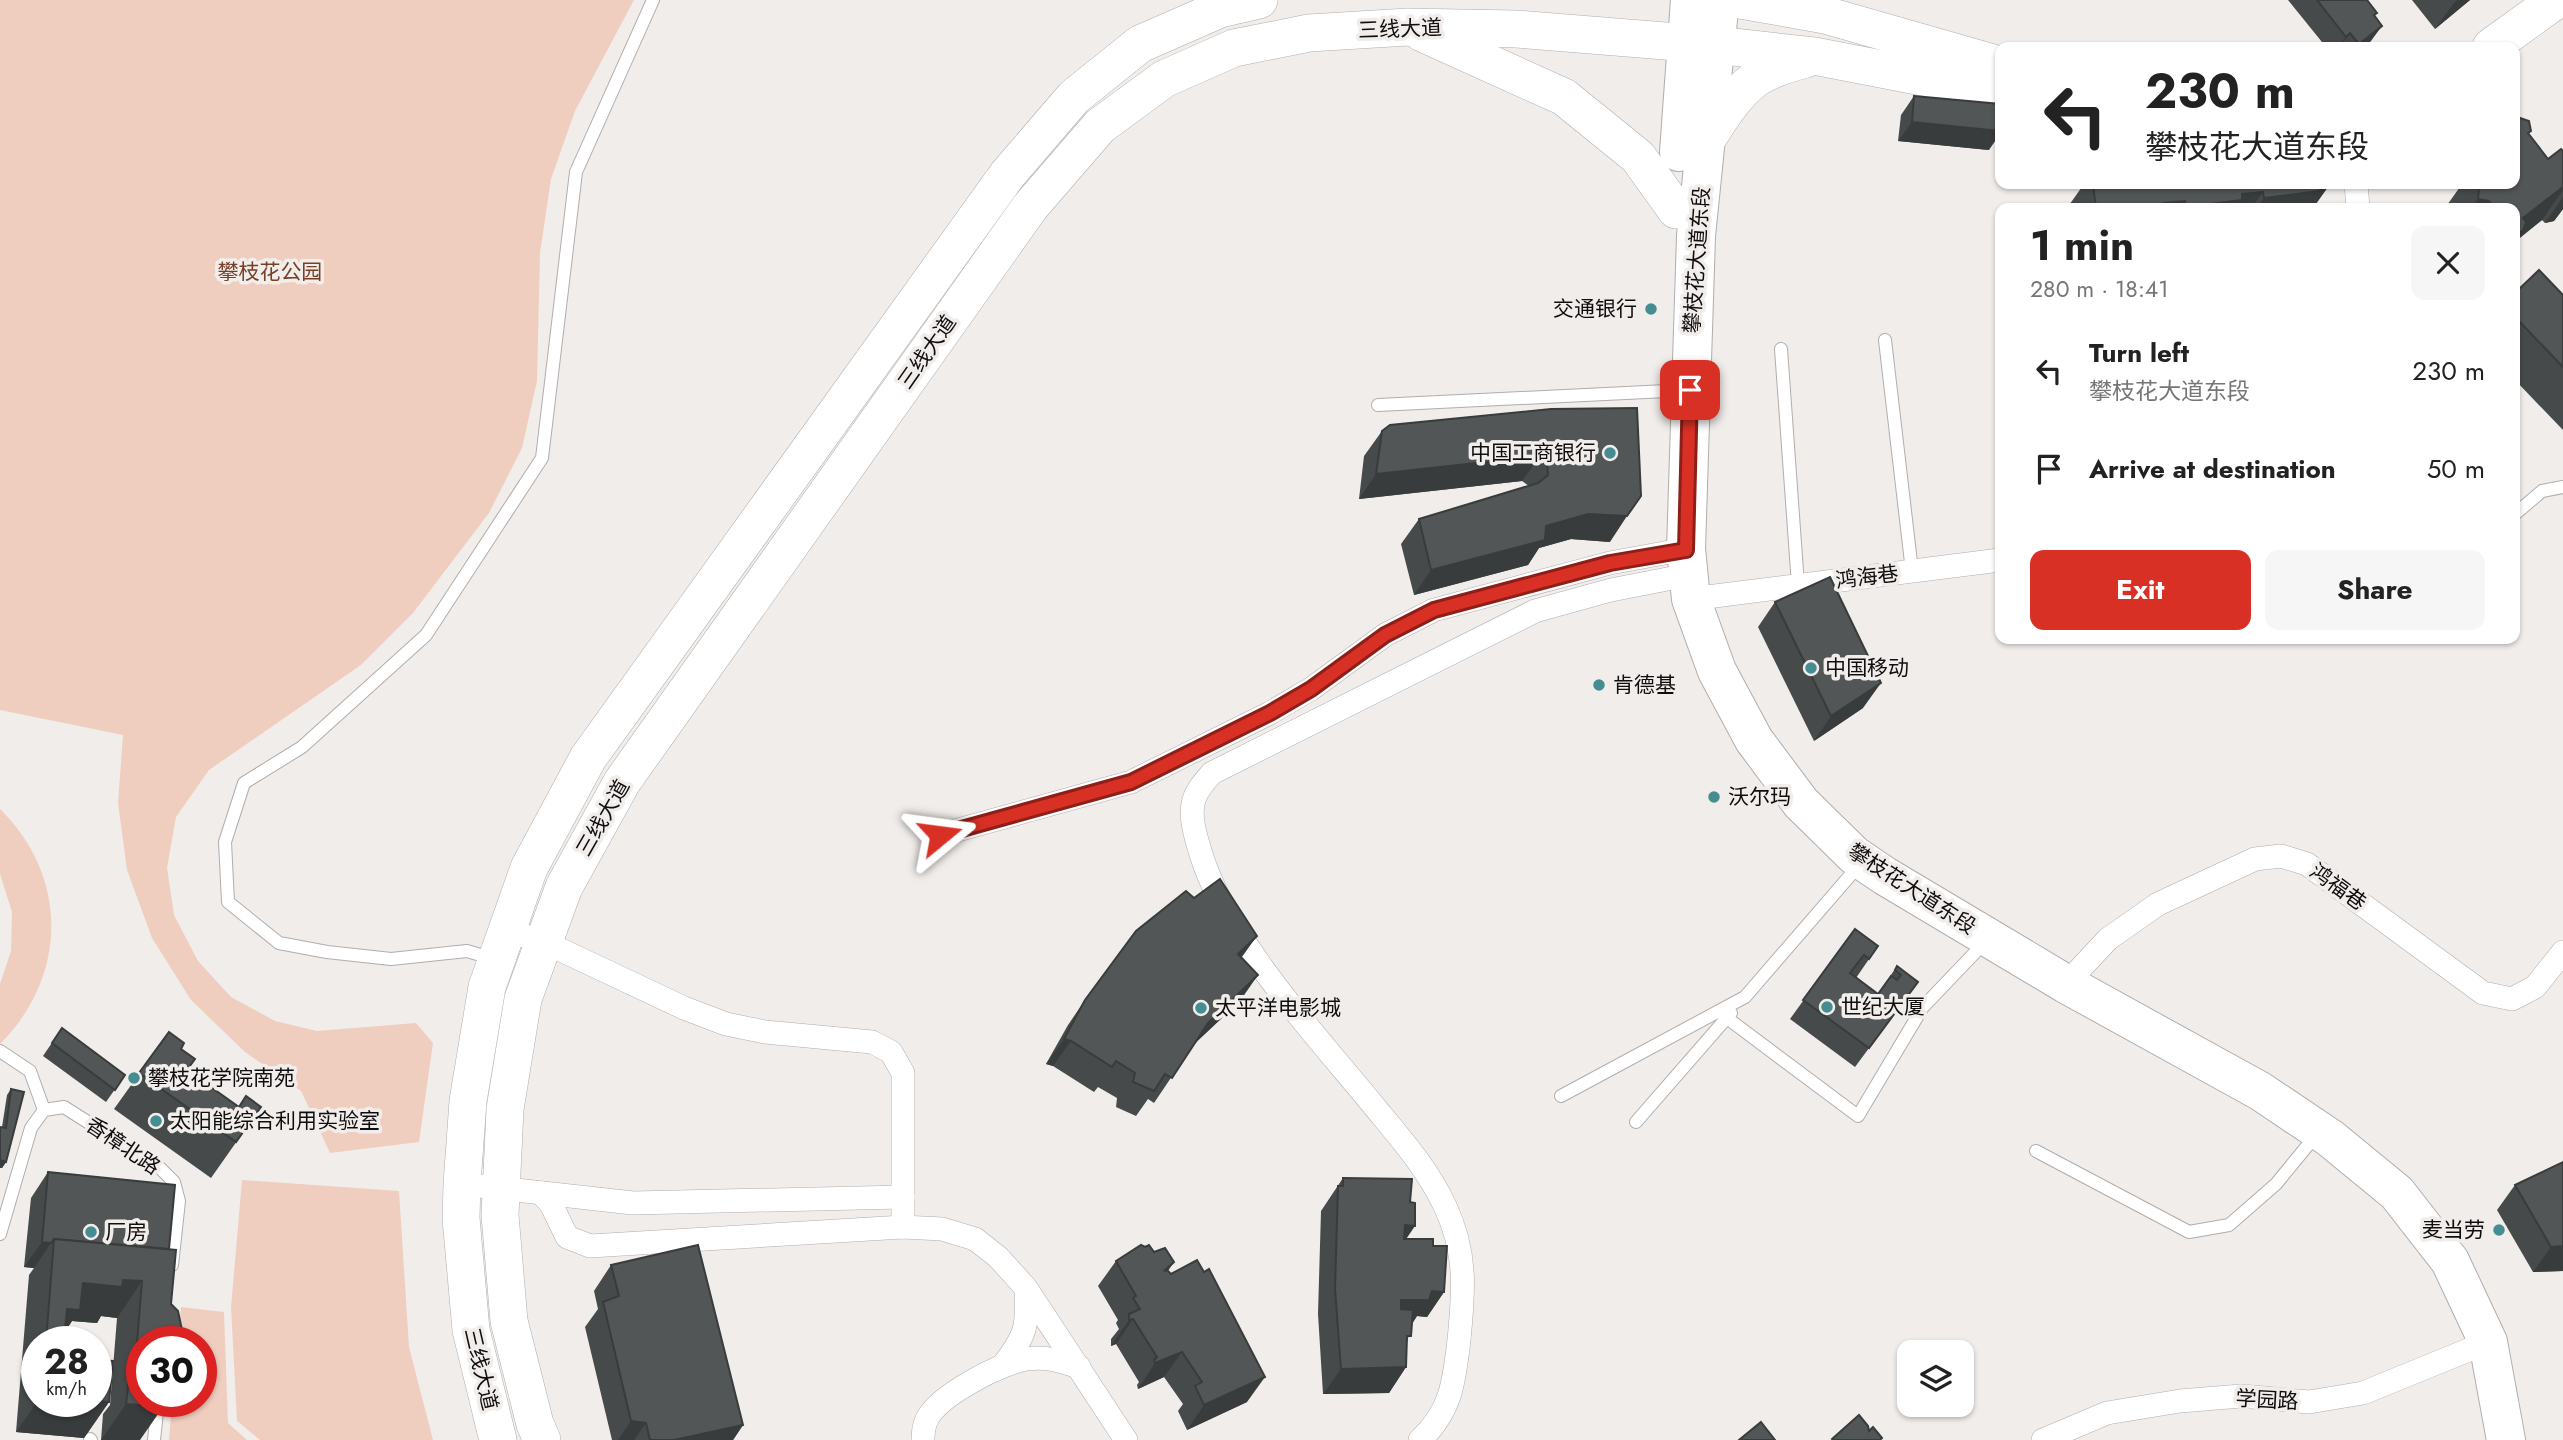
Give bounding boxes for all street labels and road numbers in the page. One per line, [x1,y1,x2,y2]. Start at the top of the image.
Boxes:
street label: 三线大道 [1358,13,1442,45]
street label: 攀枝花大道东段 [1677,186,1717,334]
street label: 三线大道 [891,309,963,395]
street label: 鸿海巷 [1834,558,1900,596]
street label: 三线大道 [569,774,637,862]
street label: 攀枝花大道东段 [1842,836,1982,942]
street label: 鸿福巷 [2304,856,2372,918]
street label: 香樟北路 [80,1110,166,1182]
street label: 三线大道 [457,1325,505,1413]
street label: 学园路 [2235,1383,2299,1417]

